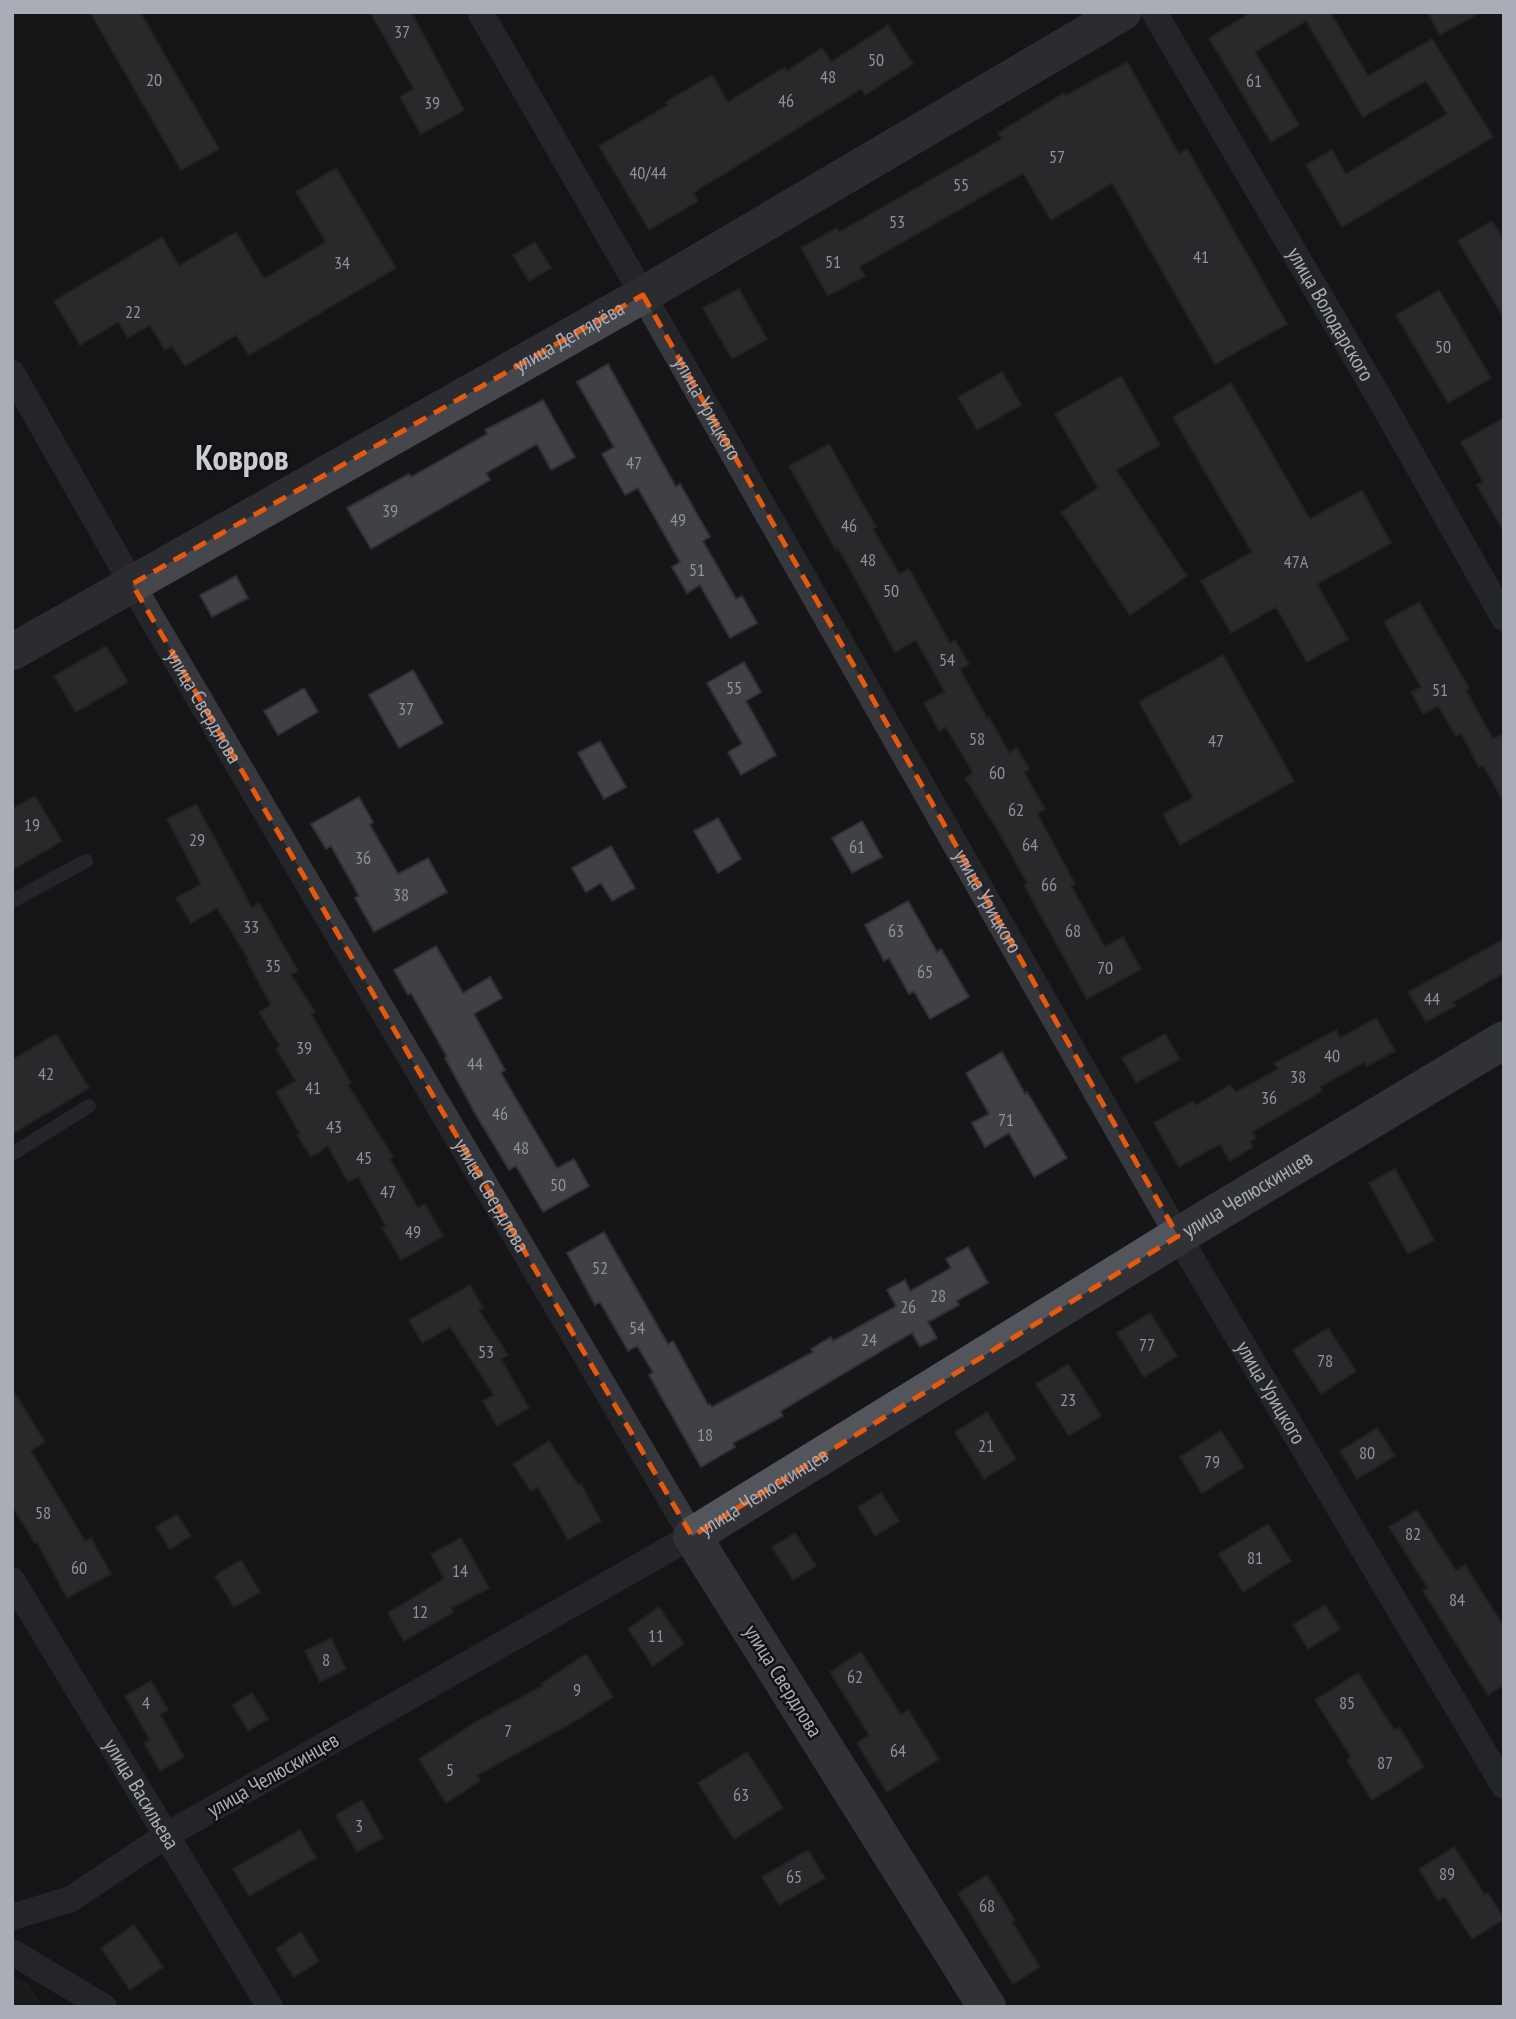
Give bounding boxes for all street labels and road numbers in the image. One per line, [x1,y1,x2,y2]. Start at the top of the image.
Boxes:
street label: улица Володарского [1281,242,1380,386]
street label: улица Дегтярёва [509,294,629,378]
street label: улица Урицкого [668,351,748,465]
street label: улица Свердлова [160,645,248,768]
street label: улица Урицкого [948,844,1028,958]
street label: улица Свердлова [448,1133,536,1257]
street label: улица Челюскинцев [1177,1144,1317,1243]
street label: улица Урицкого [1230,1336,1312,1449]
street label: улица Челюскинцев [694,1441,833,1542]
street label: улица Свердлова [738,1620,829,1742]
street label: улица Челюскинцев [202,1726,343,1823]
street label: улица Васильева [98,1733,185,1854]

